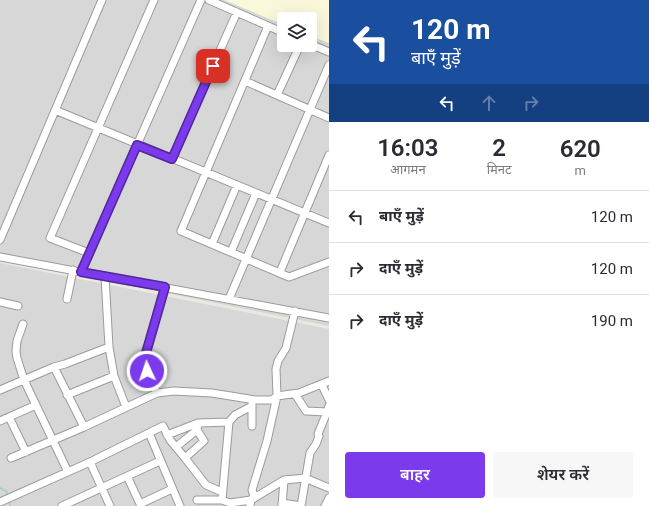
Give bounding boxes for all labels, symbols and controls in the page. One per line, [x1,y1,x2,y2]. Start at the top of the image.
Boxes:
map controls [277,12,317,52]
button: layers [277,12,317,52]
text: 120 m [411,13,490,46]
icon: left [345,16,397,68]
text: बाएँ मुड़ें [411,47,461,68]
pin [196,49,230,83]
icon: arrive [202,55,224,77]
icon: left [436,92,458,114]
icon: ahead [478,92,500,114]
icon: right [520,92,542,114]
text: 16:03 [377,134,439,162]
text: 2 [492,134,506,162]
text: 620 [560,135,601,163]
text: आगमन [390,162,426,177]
text: मिनट [487,162,512,177]
text: m [575,163,586,178]
icon: left [345,206,367,228]
text: बाएँ मुड़ें [379,207,424,225]
text: 120 m [591,208,633,226]
icon: right [345,258,367,280]
text: दाएँ मुड़ें [379,259,423,277]
text: 120 m [591,260,633,278]
icon: right [345,310,367,332]
text: दाएँ मुड़ें [379,311,423,329]
text: 190 m [591,312,633,330]
position arrow [126,350,168,392]
button: बाहर [345,452,485,498]
button: शेयर करें [493,452,633,498]

